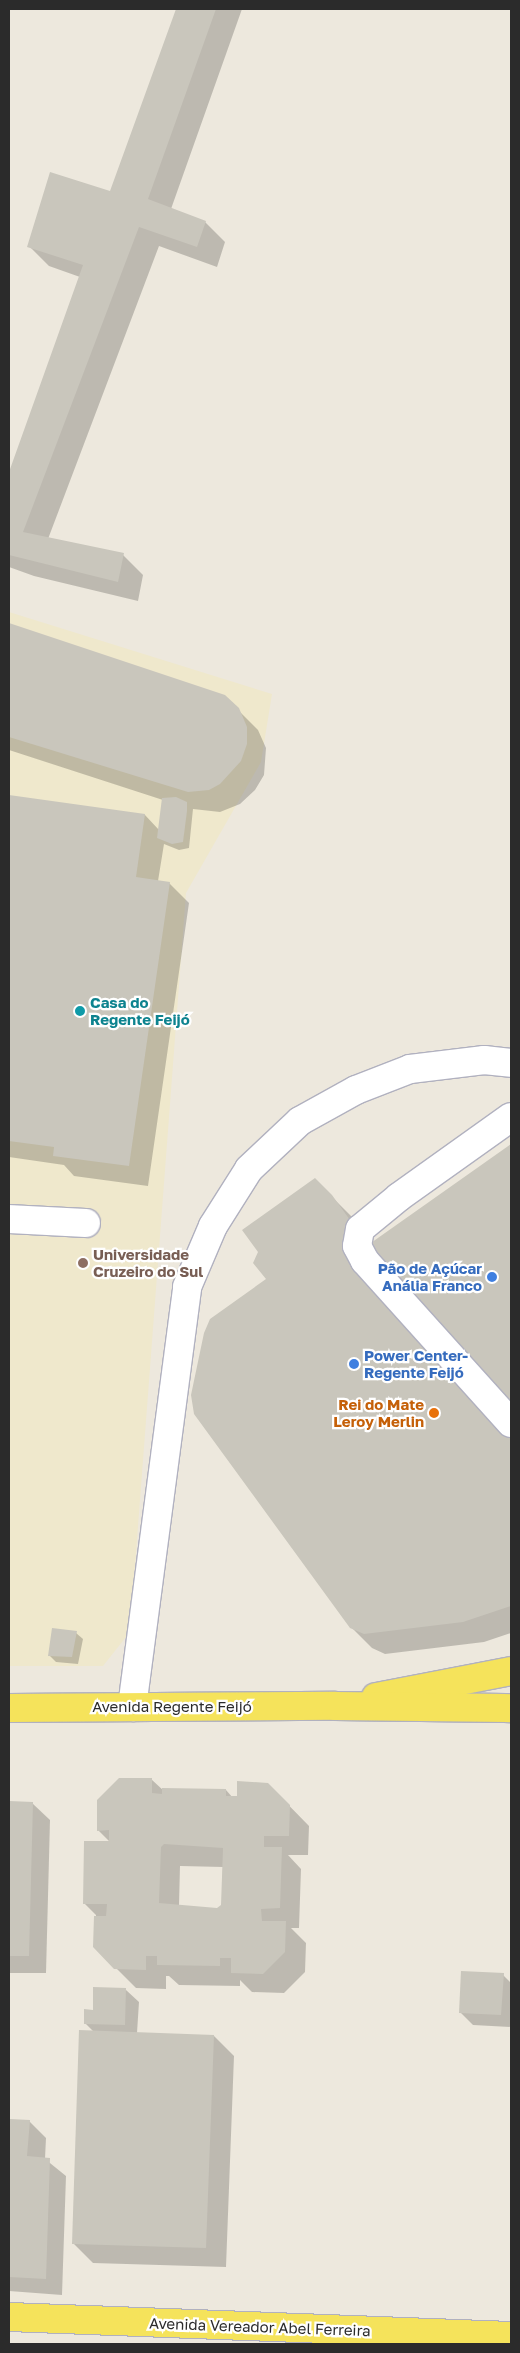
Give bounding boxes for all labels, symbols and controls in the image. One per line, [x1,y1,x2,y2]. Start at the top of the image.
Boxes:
place label: Casa do Regente Feijó [90,993,190,1028]
marker: Casa do Regente Feijó [74,1005,86,1017]
place label: Universidade Cruzeiro do Sul [93,1245,203,1280]
marker: Universidade Cruzeiro do Sul [77,1257,89,1269]
place label: Pão de Açúcar Anália Franco [378,1259,482,1294]
marker: Pão de Açúcar Anália Franco [486,1271,498,1283]
place label: Power Center- Regente Feijó [364,1346,468,1381]
marker: Power Center- Regente Feijó [348,1358,360,1370]
place label: Rei do Mate Leroy Merlin [333,1395,424,1430]
marker: Rei do Mate Leroy Merlin [428,1407,440,1419]
street label: Avenida Regente Feijó [92,1698,252,1716]
street label: Avenida Vereador Abel Ferreira [149,2314,371,2340]

